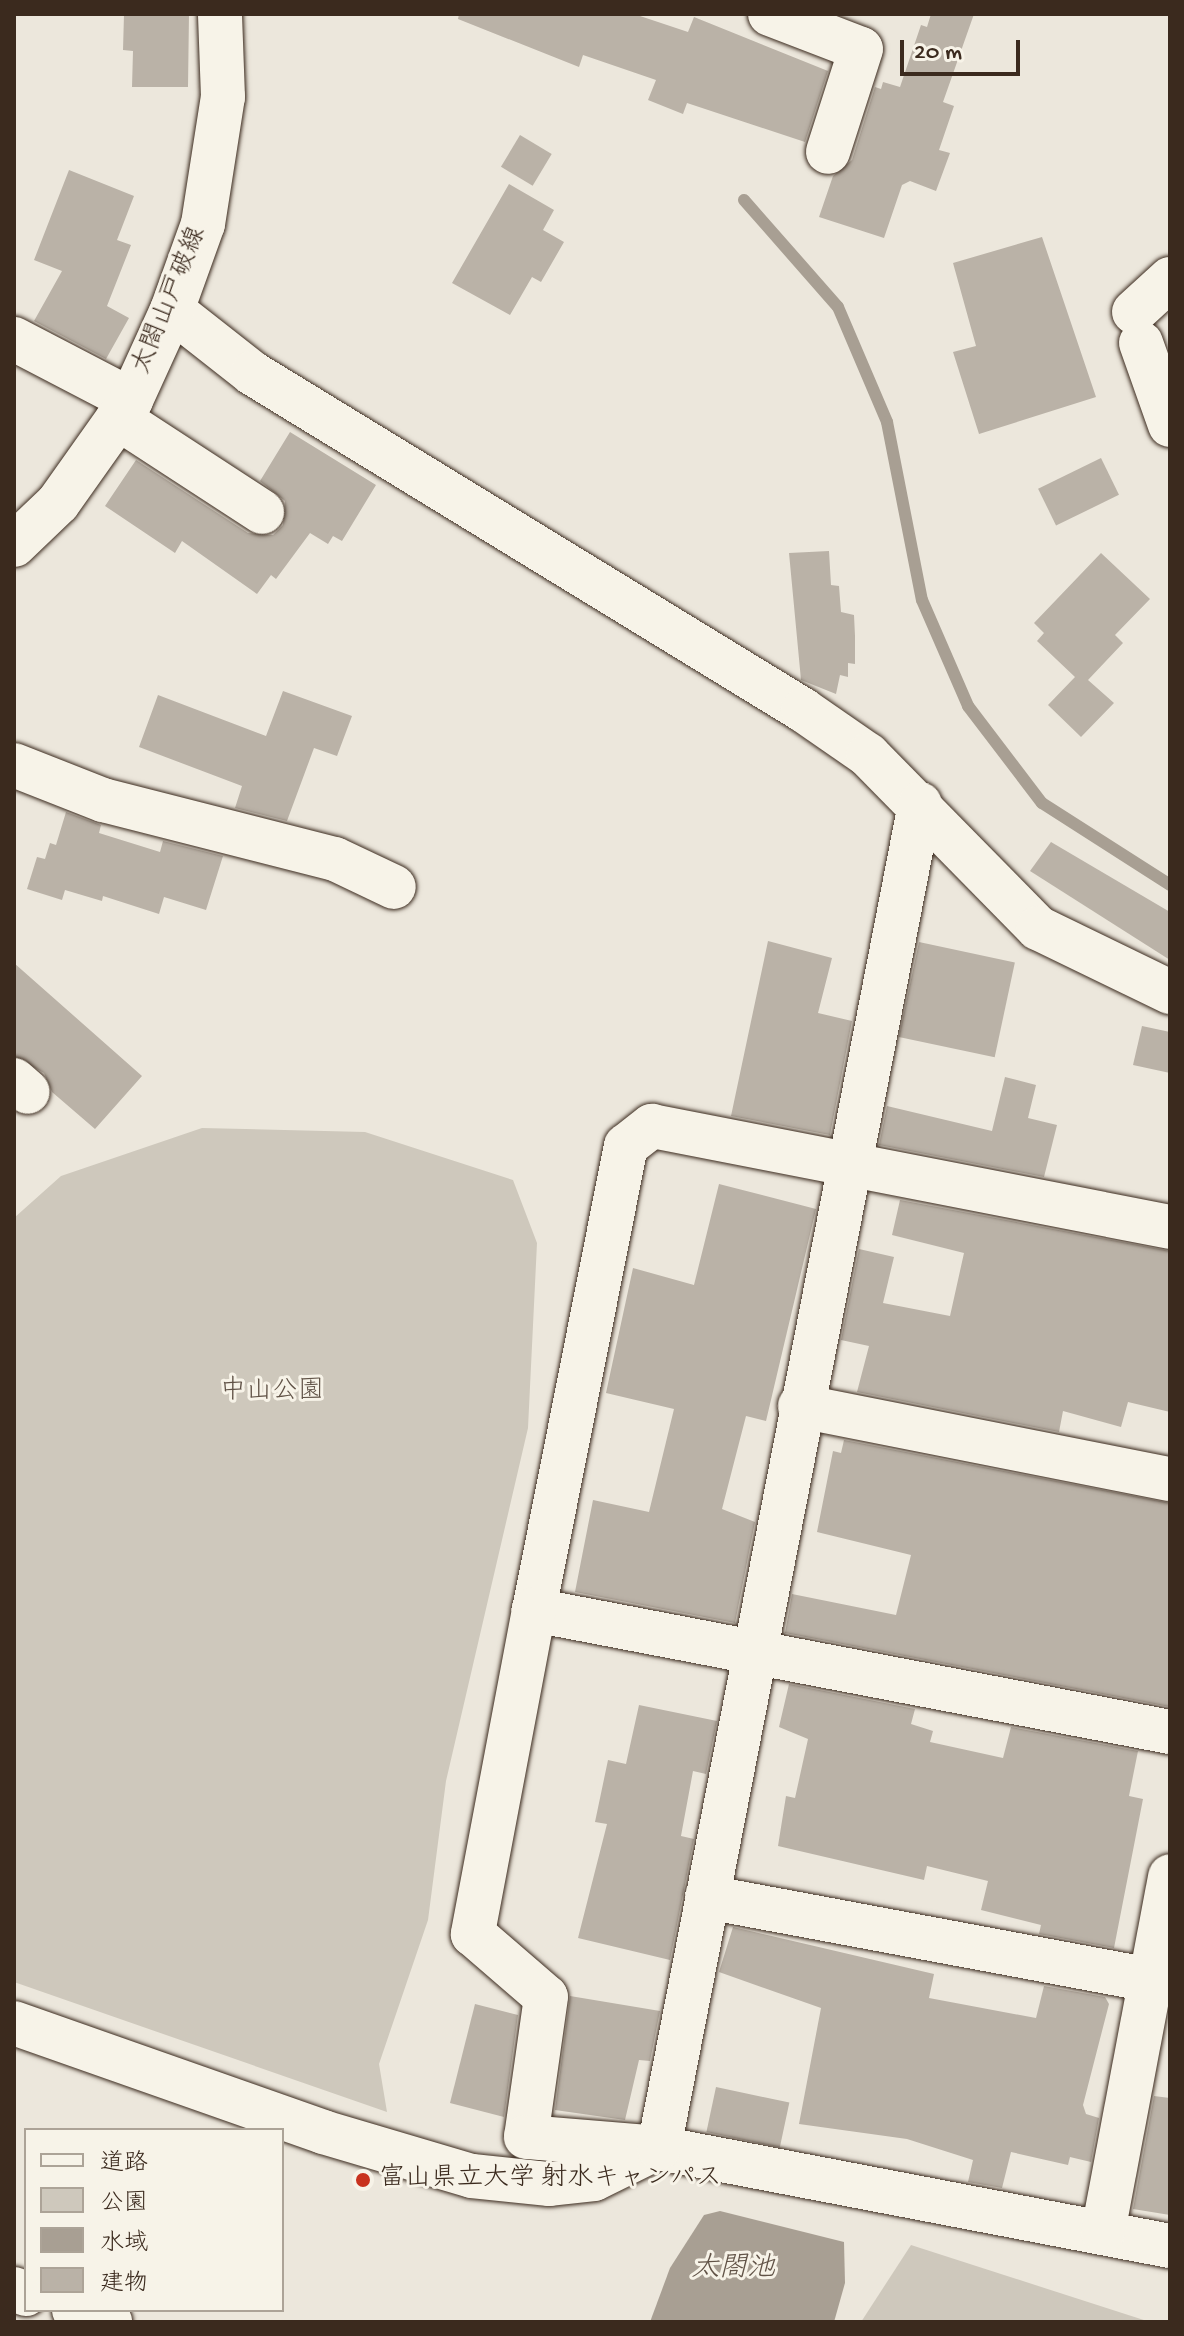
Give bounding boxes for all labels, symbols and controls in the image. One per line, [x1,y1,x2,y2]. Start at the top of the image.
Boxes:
scale bar [904,24,1024,74]
text: 20 m [914,39,962,68]
street label: 太閤山戸破線 [127,223,215,379]
park label: 中山公園 [220,1377,324,1409]
legend [24,2128,284,2312]
text: 道路 [100,2150,148,2179]
place label: 富山県立大学 射水キャンパス [379,2164,723,2196]
marker: 富山県立大学 射水キャンパス [354,2171,372,2189]
text: 公園 [100,2190,148,2219]
text: 水域 [100,2230,148,2259]
water label: 太閤池 [691,2253,775,2287]
text: 建物 [100,2270,148,2299]

